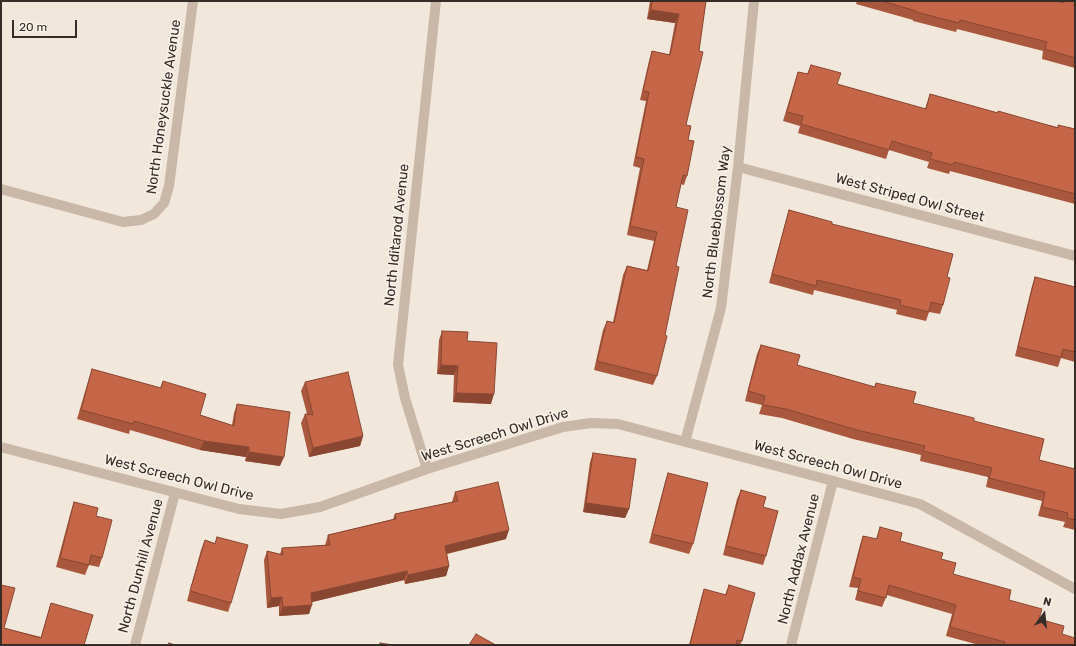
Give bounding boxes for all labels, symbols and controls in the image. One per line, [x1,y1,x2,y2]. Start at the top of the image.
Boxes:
scale bar [14,12,79,38]
street label: North Honeysuckle Avenue [143,19,185,195]
text: 20 m [19,20,47,34]
street label: North Blueblossom Way [699,145,735,299]
street label: North Iditarod Avenue [381,163,413,307]
street label: West Striped Owl Street [834,170,986,226]
street label: West Screech Owl Drive [419,405,571,465]
street label: West Screech Owl Drive [752,437,904,493]
street label: West Screech Owl Drive [103,451,255,505]
street label: North Addax Avenue [775,492,823,626]
street label: North Dunhill Avenue [115,497,167,635]
north arrow [1024,594,1064,634]
text: N [1042,595,1053,609]

